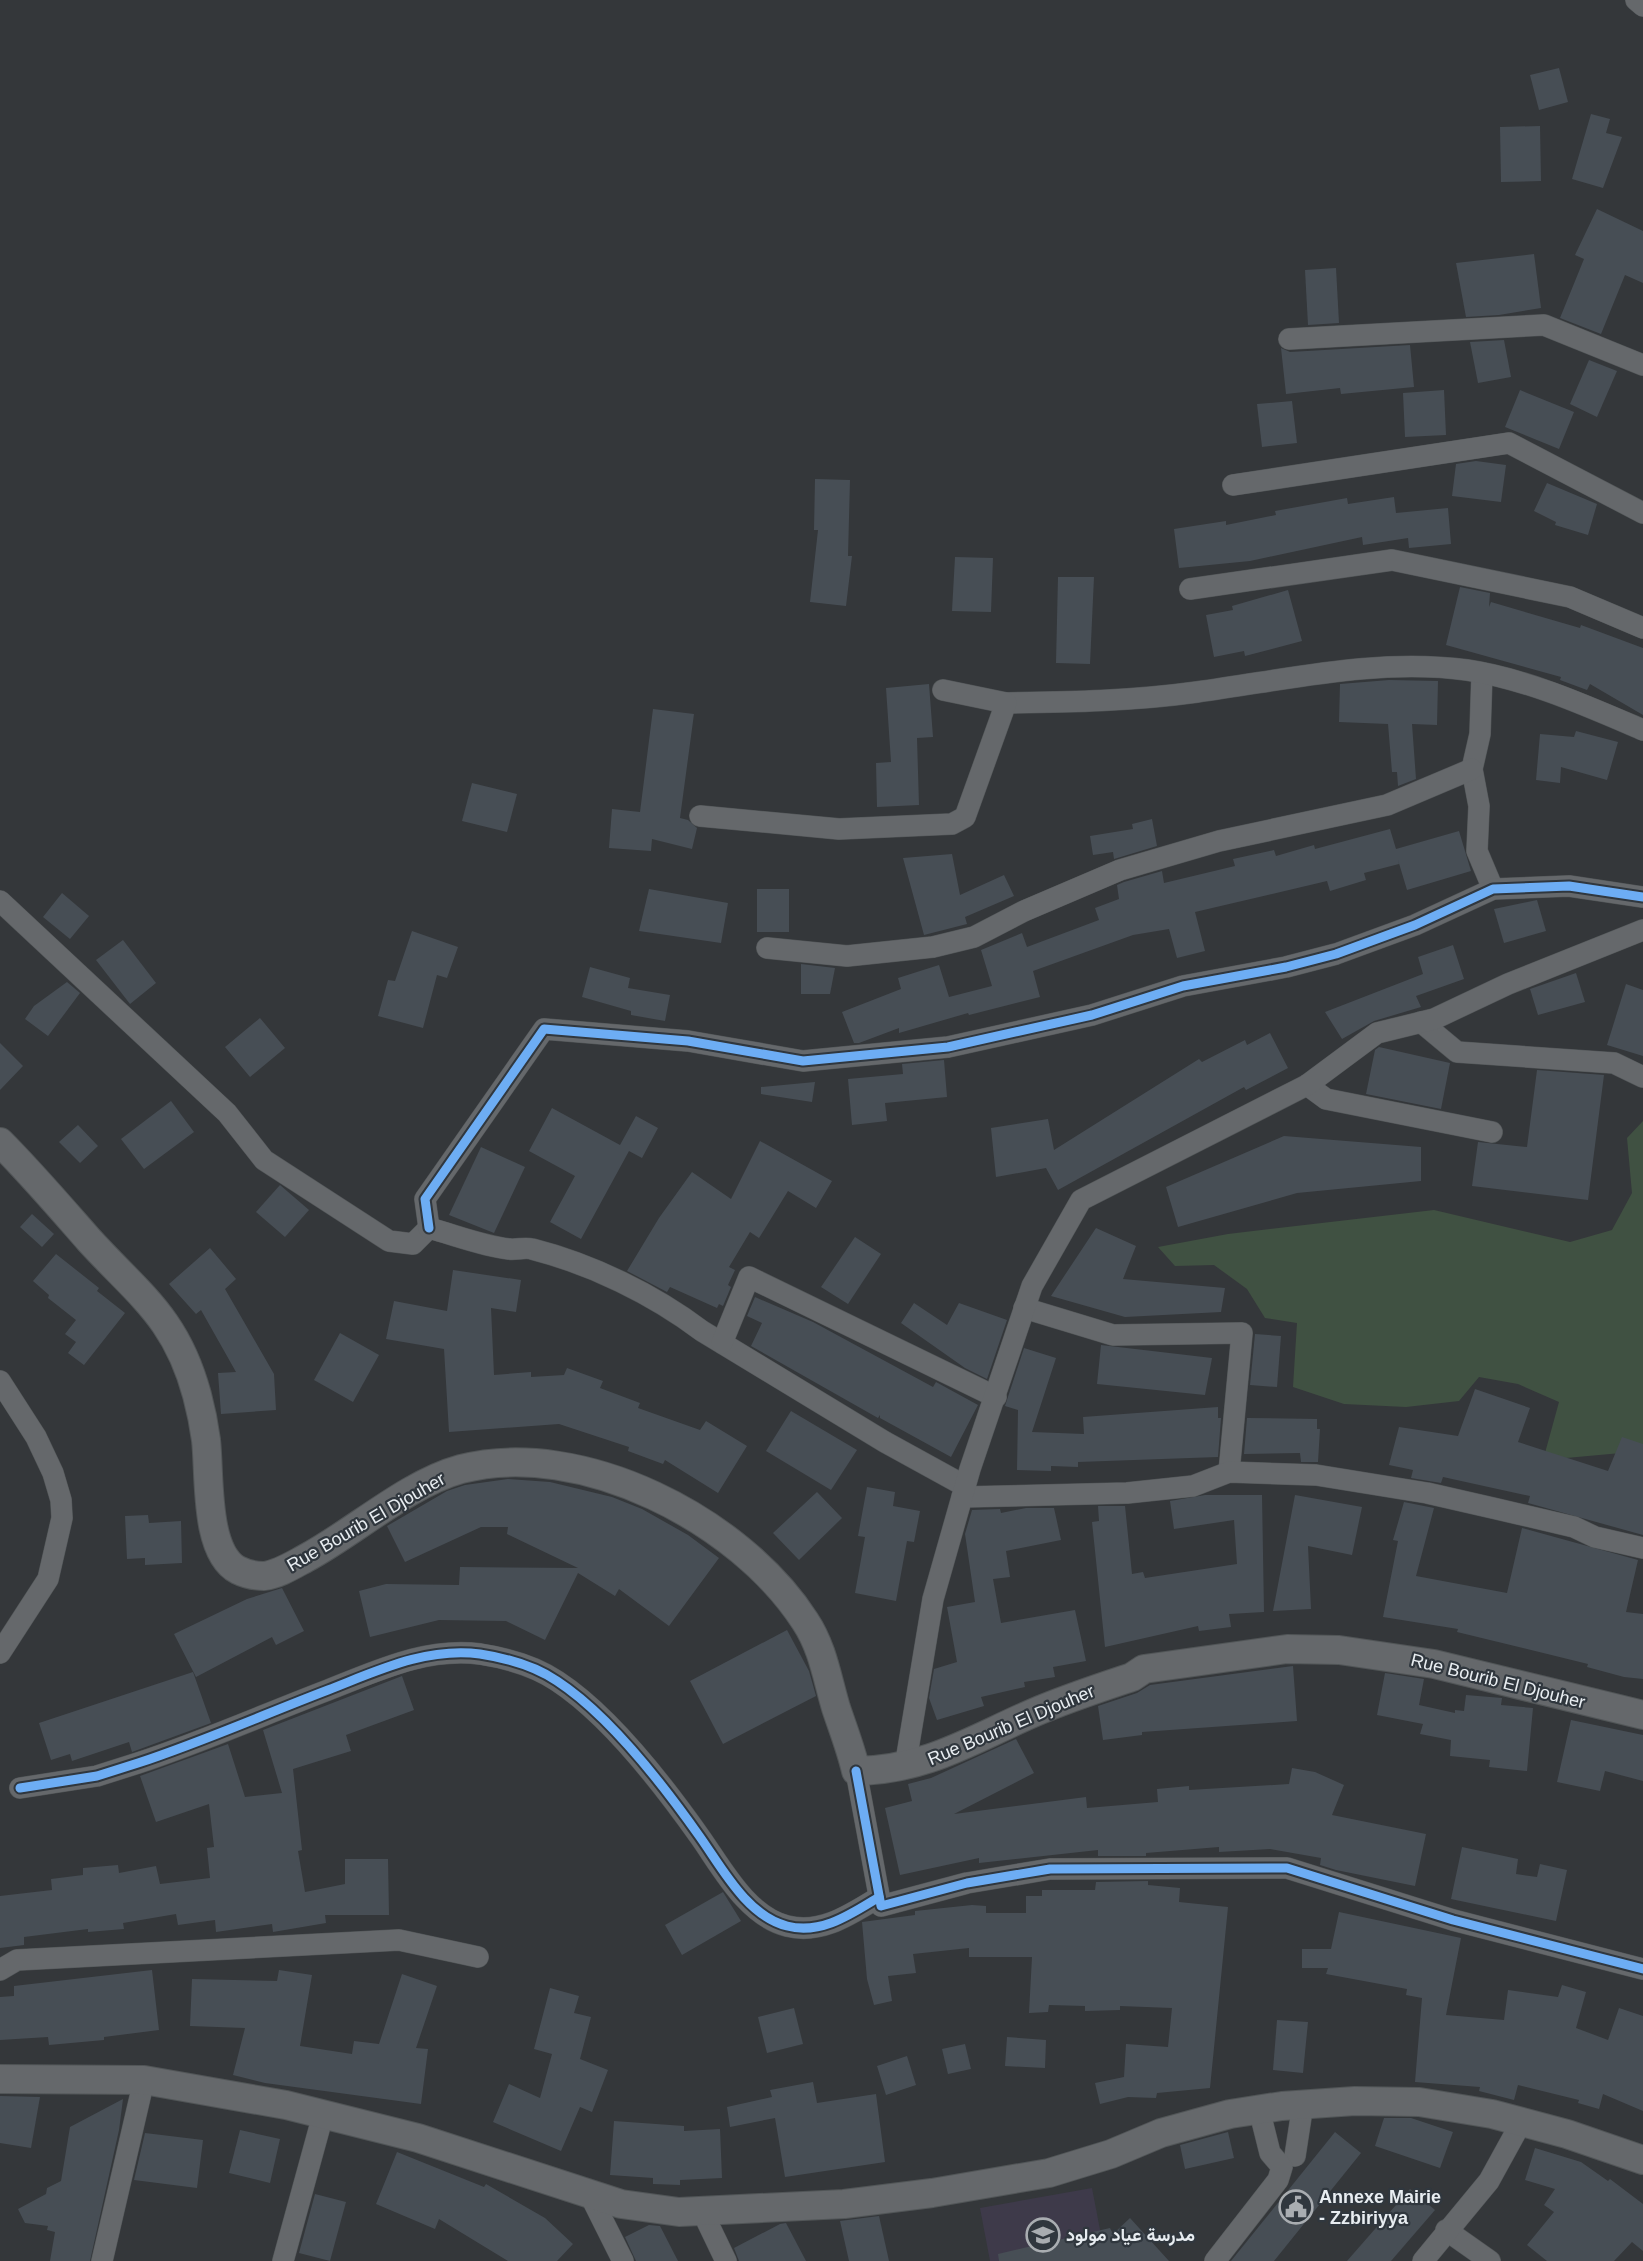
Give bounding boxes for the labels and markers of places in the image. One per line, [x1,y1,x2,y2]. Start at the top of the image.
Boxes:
place label: Annexe Mairie - Zzbiriyya [1319,2187,1441,2228]
public building icon: Annexe Mairie - Zzbiriyya [1278,2189,1314,2225]
school or university icon: مدرسة عياد مولود [1025,2217,1061,2253]
place label: مدرسة عياد مولود [1066,2225,1195,2246]

